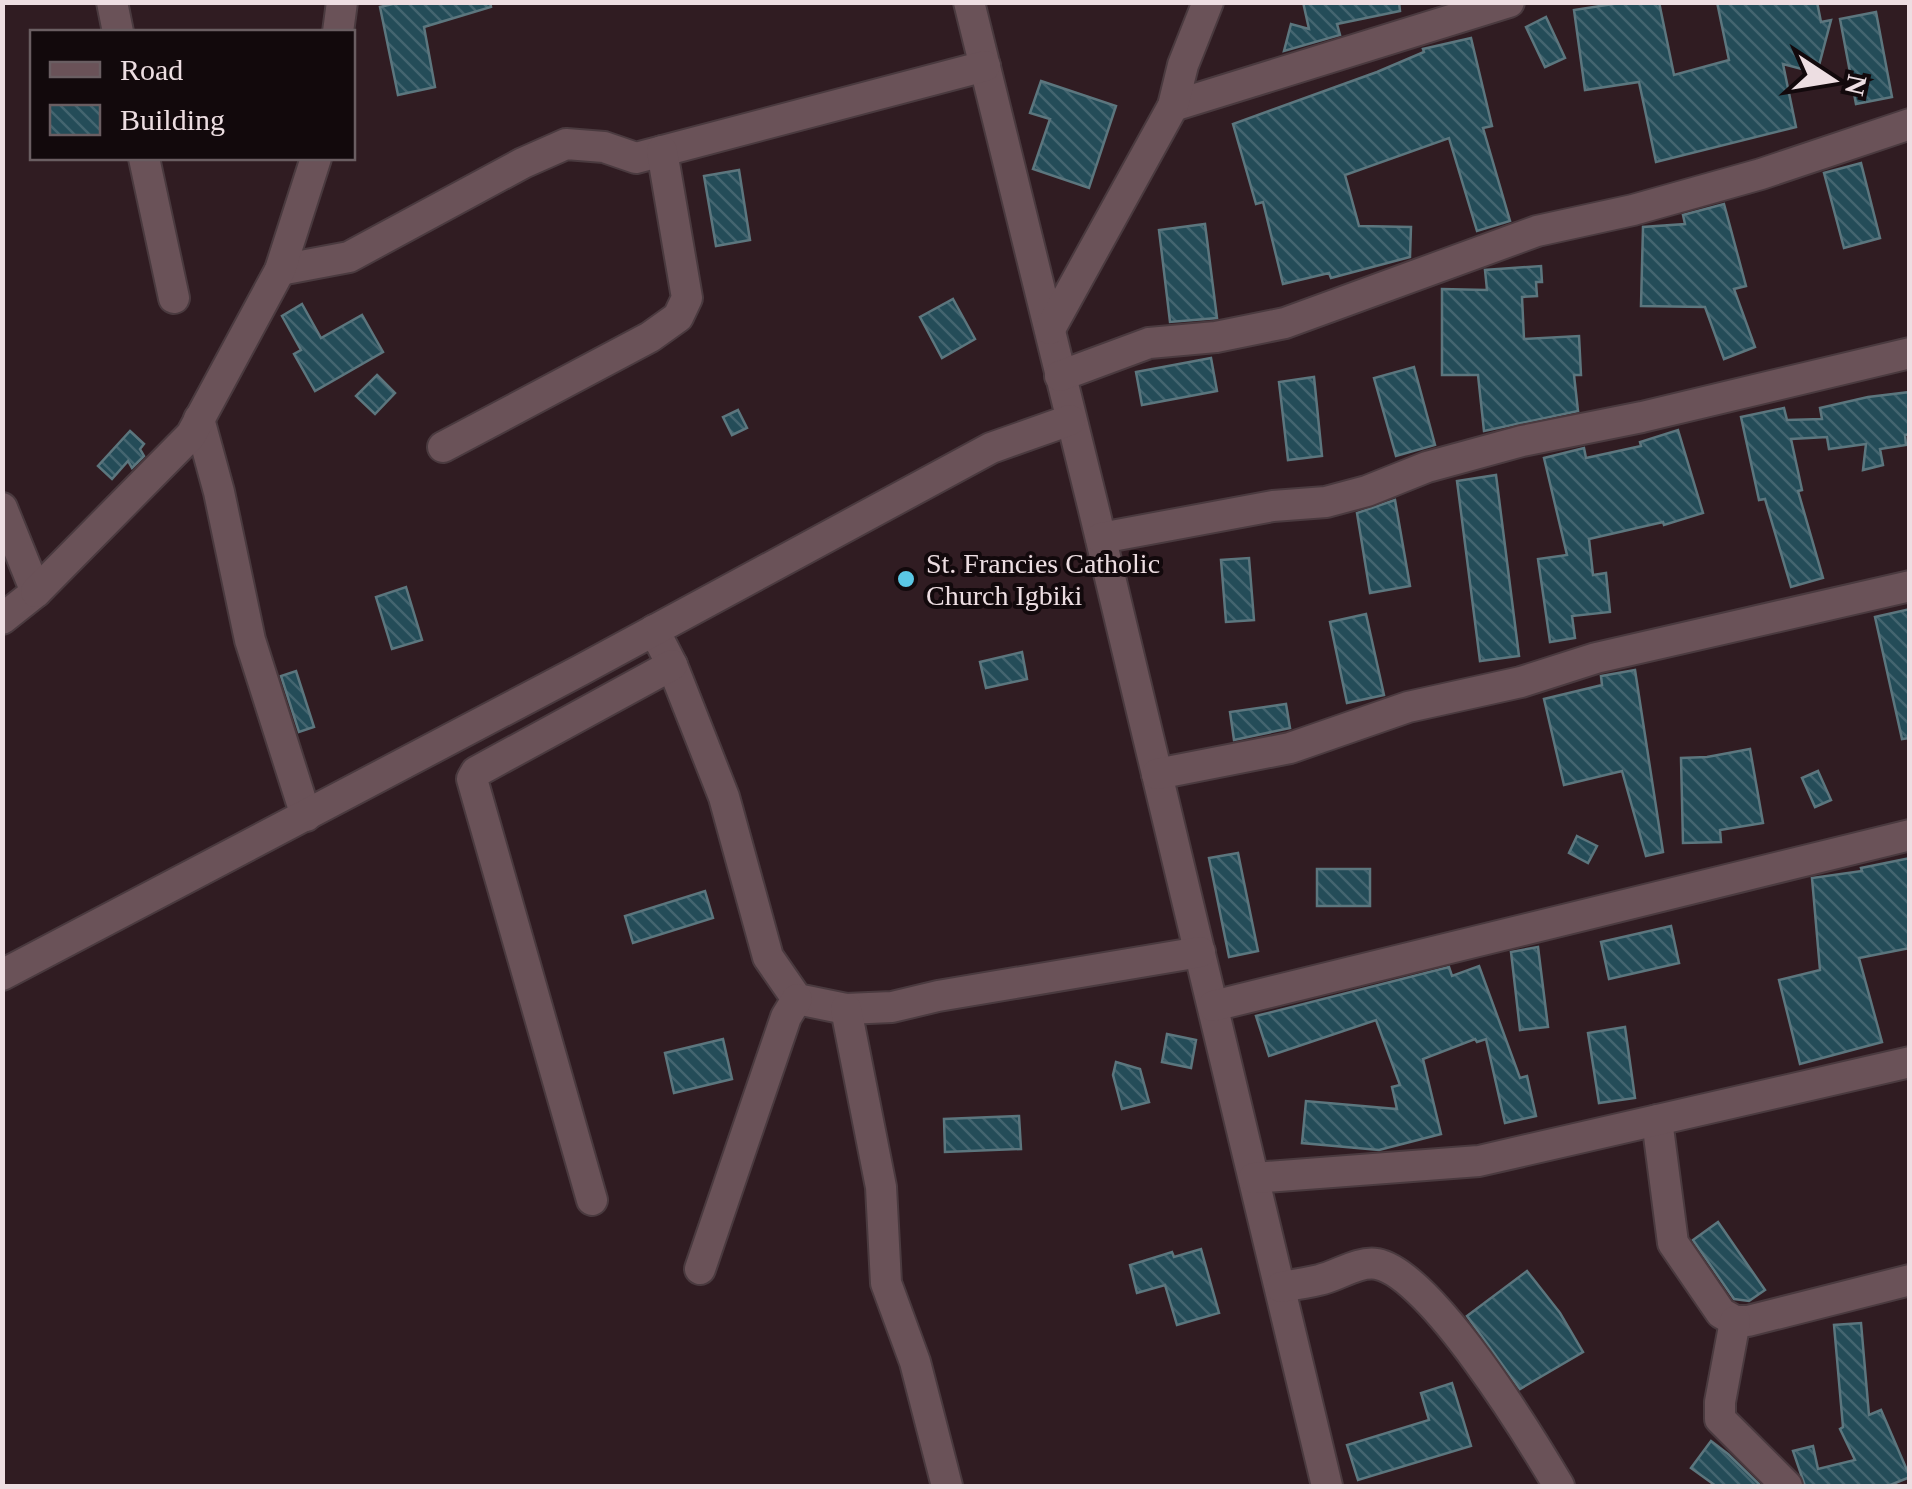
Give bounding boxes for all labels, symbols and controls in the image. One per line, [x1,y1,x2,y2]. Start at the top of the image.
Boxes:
legend [30,30,355,160]
north arrow [1782,30,1882,130]
text: Road [120,53,183,86]
text: N [1839,72,1873,98]
text: Building [120,103,225,136]
place label: St. Francies Catholic Church Igbiki [926,548,1160,611]
marker: St. Francies Catholic Church Igbiki [895,568,917,590]

